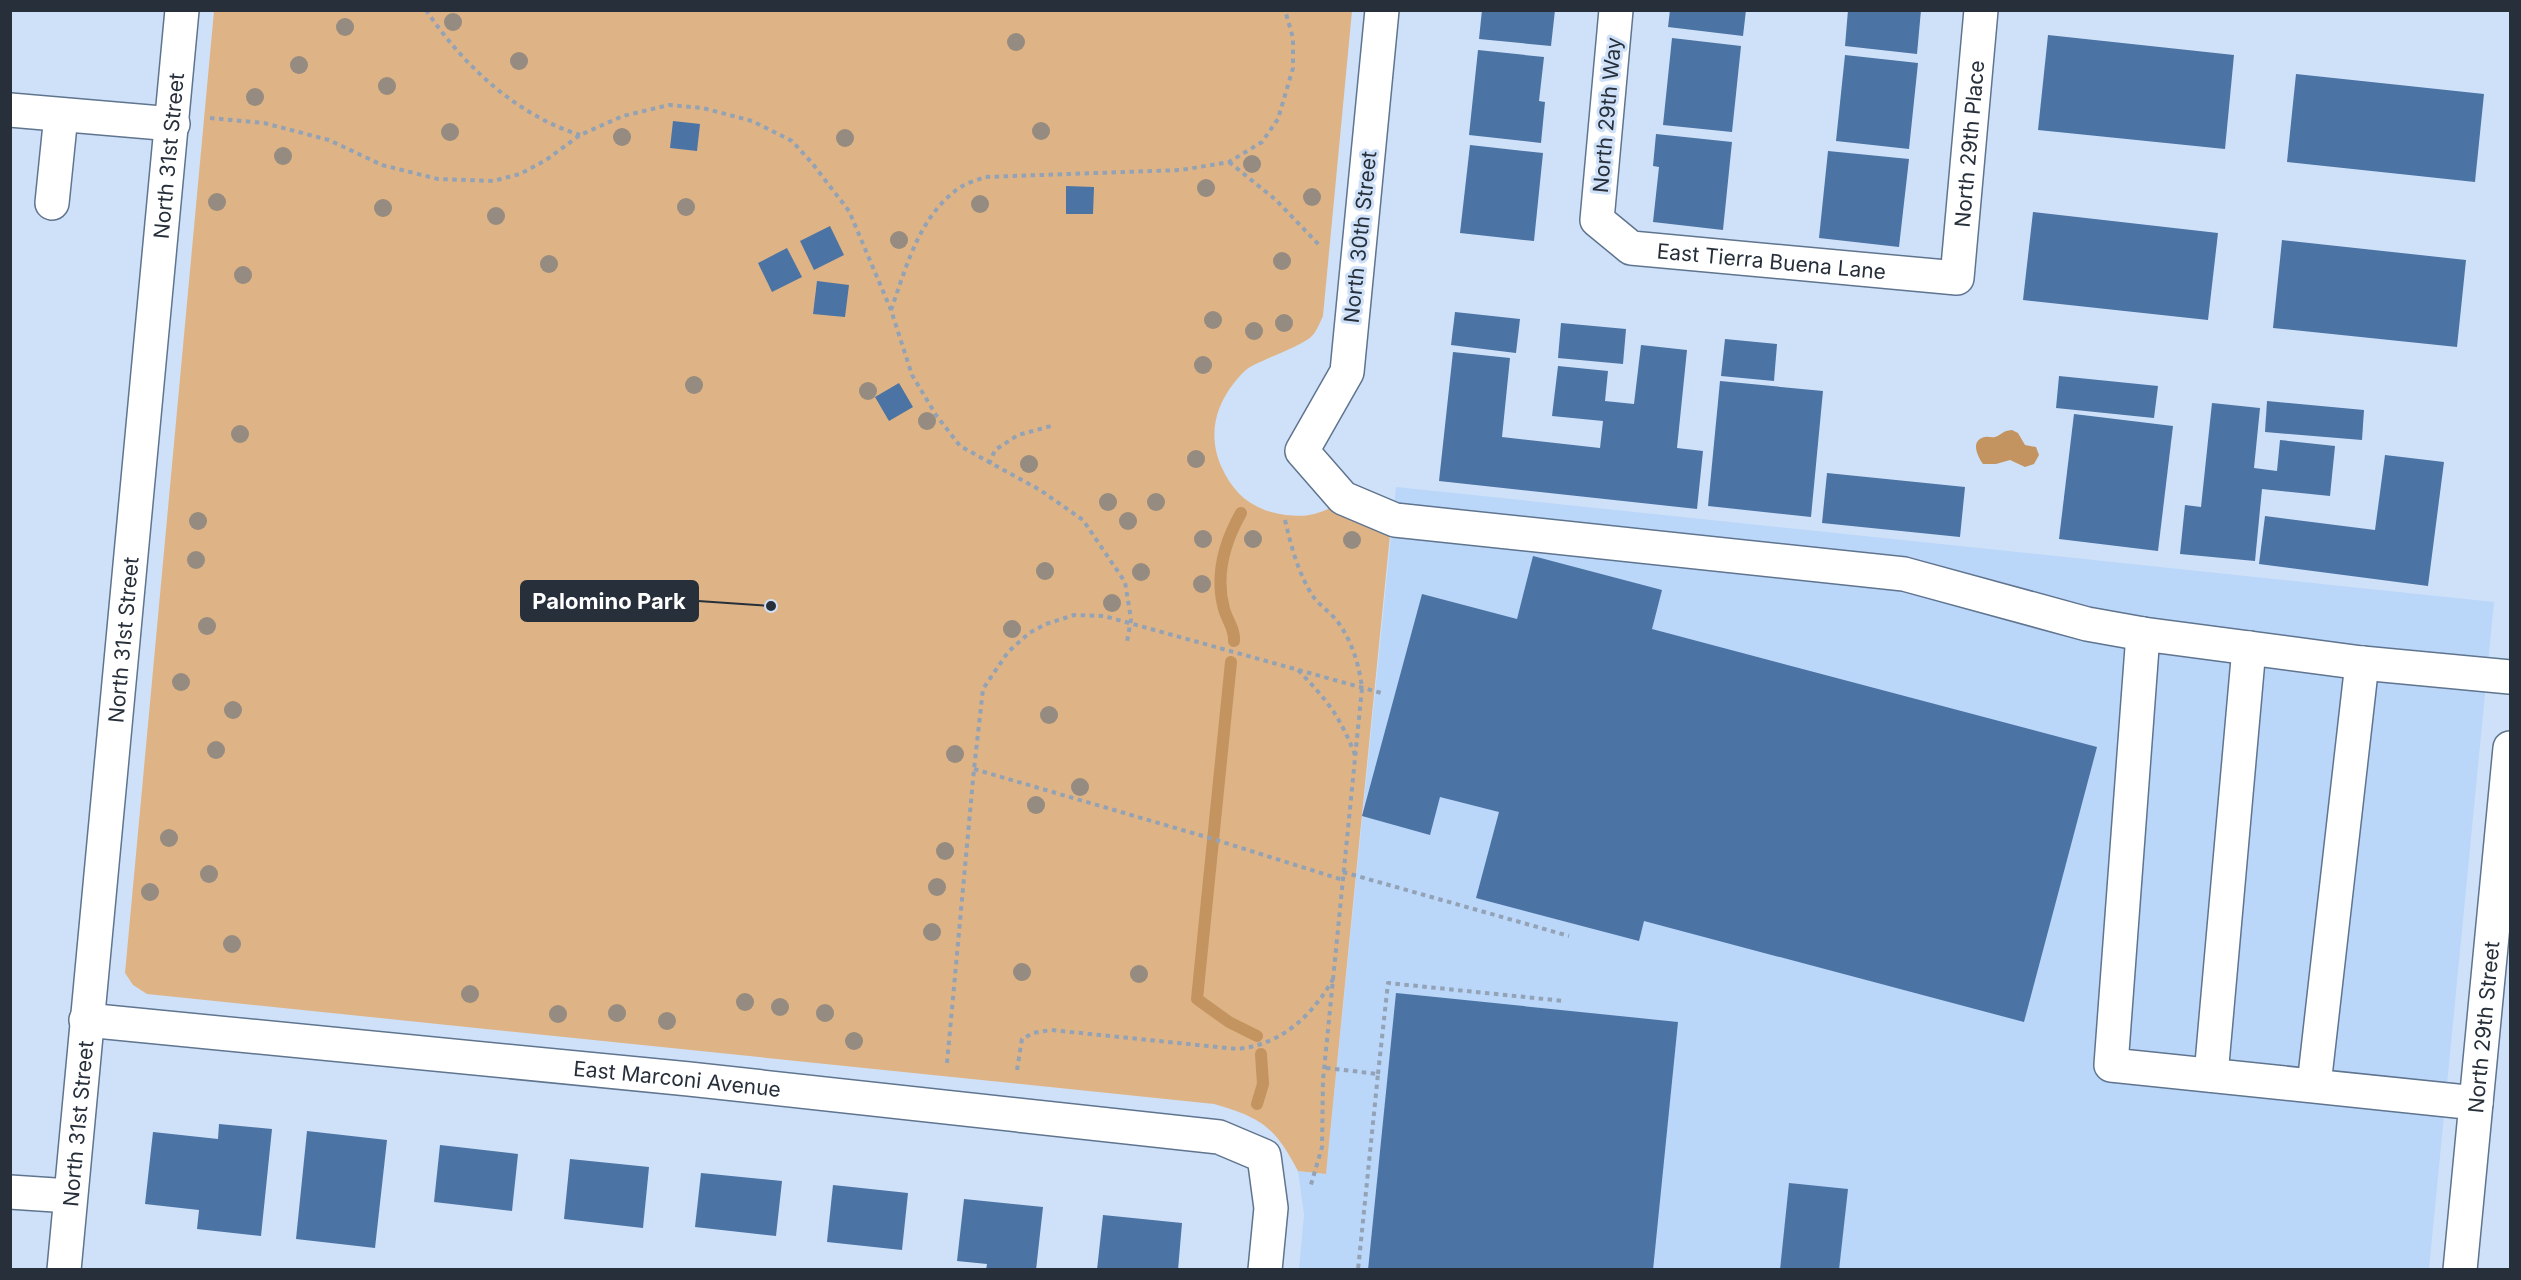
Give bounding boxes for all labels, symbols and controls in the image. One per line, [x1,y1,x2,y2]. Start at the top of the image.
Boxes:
street label: North 29th Way [1588,36,1626,194]
street label: North 29th Place [1949,59,1989,228]
street label: North 31st Street [148,72,189,240]
street label: North 30th Street [1339,150,1381,324]
street label: East Tierra Buena Lane [1656,238,1887,284]
street label: North 31st Street [103,556,143,724]
callout: Palomino Park [521,581,698,621]
text: Palomino Park [532,588,686,614]
street label: North 29th Street [2463,940,2504,1114]
street label: North 31st Street [57,1039,98,1208]
street label: East Marconi Avenue [572,1055,782,1101]

